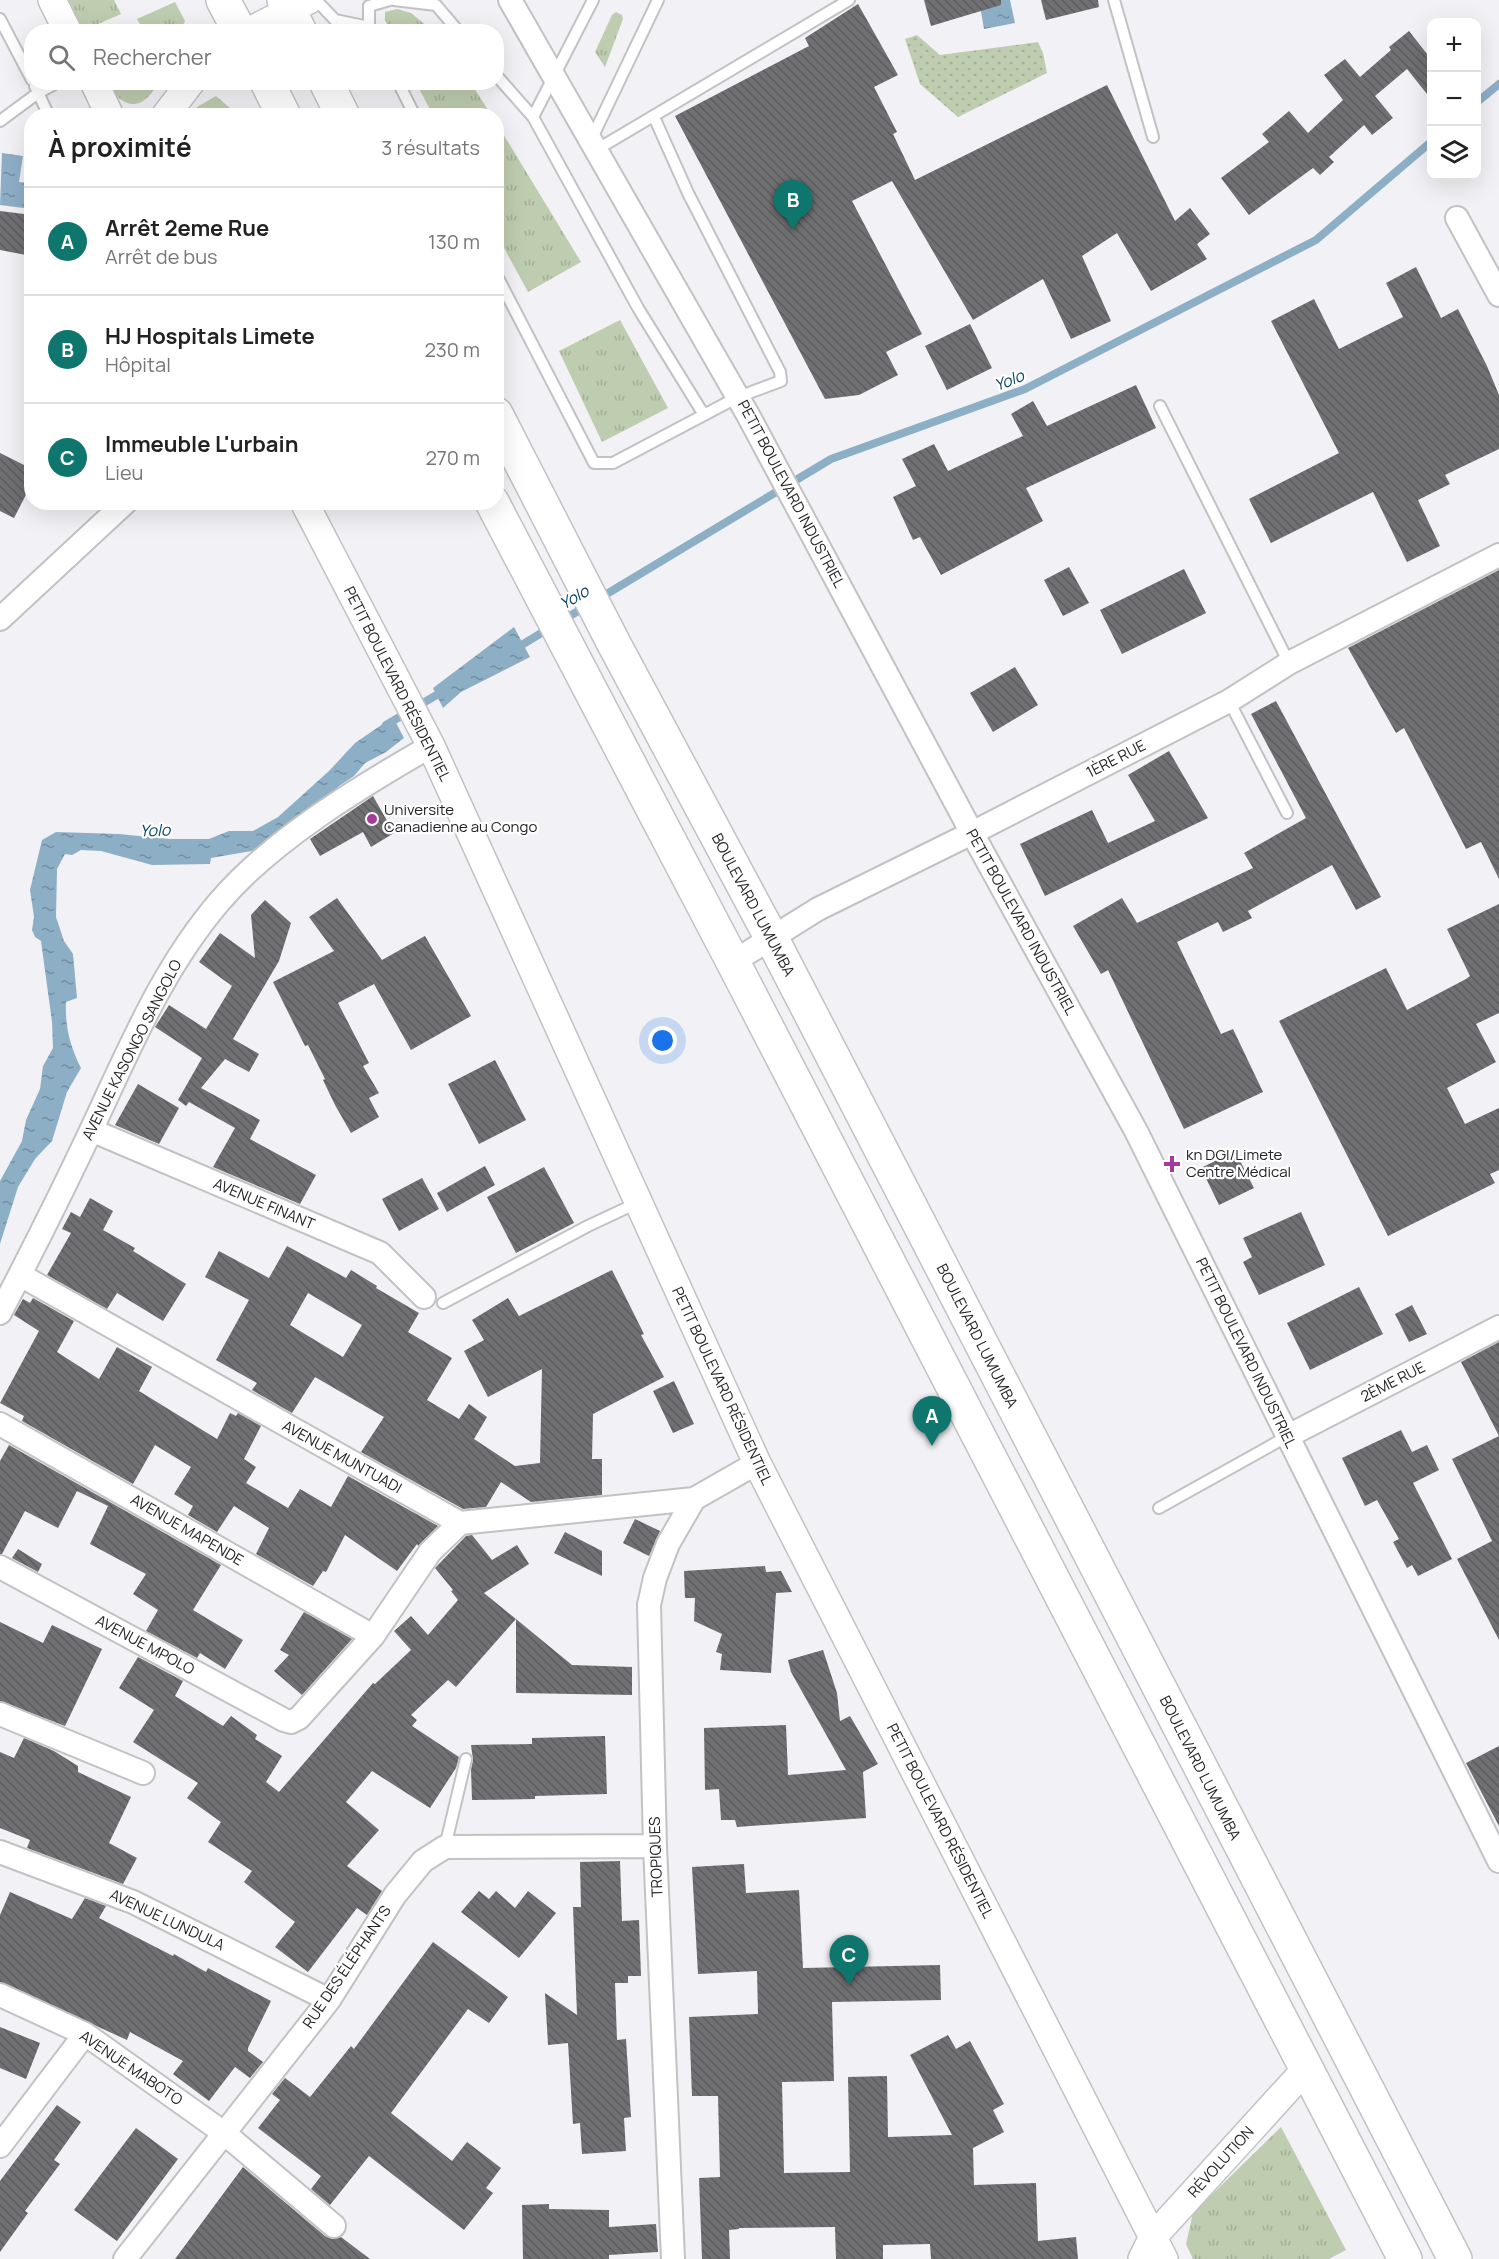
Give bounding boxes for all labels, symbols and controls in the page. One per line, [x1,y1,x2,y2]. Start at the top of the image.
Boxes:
map controls [1427,18,1481,180]
button: + [1427,18,1481,72]
search box [24,24,504,90]
icon: search [45,41,78,74]
text: Rechercher [93,42,212,72]
button: − [1427,72,1481,126]
button: layers [1427,126,1481,180]
text: À proximité [48,129,192,165]
text: 3 résultats [381,134,480,161]
pin: B [774,180,812,230]
text: Arrêt 2eme Rue [105,213,269,243]
text: A [61,228,74,255]
text: 130 m [428,228,480,255]
text: Arrêt de bus [105,243,218,270]
text: HJ Hospitals Limete [105,321,315,351]
text: B [61,336,74,363]
text: 230 m [424,336,480,363]
text: Hôpital [105,351,171,378]
water label: Yolo [991,364,1029,396]
street label: PETIT BOULEVARD INDUSTRIEL [733,396,850,592]
text: Immeuble L'urbain [105,429,298,459]
text: C [60,444,75,471]
text: 270 m [425,444,480,471]
text: Lieu [105,459,143,486]
water label: Yolo [555,579,594,614]
street label: PETIT BOULEVARD RÉSIDENTIEL [339,583,456,785]
street label: 1ÈRE RUE [1083,735,1149,782]
place label: Universite Canadienne au Congo [384,799,537,837]
marker: Universite Canadienne au Congo [365,812,379,826]
water label: Yolo [139,818,172,842]
street label: PETIT BOULEVARD INDUSTRIEL [961,825,1082,1019]
street label: BOULEVARD LUMUMBA [707,829,800,981]
street label: AVENUE KASONGO SANGOLO [77,956,186,1144]
your location [648,1026,677,1055]
place label: kn DGI/Limete Centre Médical [1186,1144,1291,1182]
marker: kn DGI/Limete Centre Médical [1163,1155,1181,1173]
street label: AVENUE FINANT [210,1173,318,1234]
street label: PETIT BOULEVARD INDUSTRIEL [1191,1254,1302,1452]
street label: BOULEVARD LUMUMBA [932,1260,1023,1412]
street label: PETIT BOULEVARD RÉSIDENTIEL [667,1283,778,1489]
street label: 2ÈME RUE [1357,1356,1429,1407]
pin: A [912,1396,952,1446]
street label: AVENUE MUNTUADI [279,1415,406,1498]
street label: AVENUE MAPENDE [127,1489,247,1570]
street label: AVENUE MPOLO [92,1610,198,1680]
street label: BOULEVARD LUMUMBA [1155,1692,1246,1844]
street label: PETIT BOULEVARD RÉSIDENTIEL [882,1720,999,1922]
street label: TROPIQUES [644,1816,667,1898]
street label: AVENUE LUNDULA [106,1884,229,1956]
street label: RUE DES ÉLÉPHANTS [298,1901,396,2032]
pin: C [830,1936,868,1985]
street label: AVENUE MABOTO [76,2025,187,2110]
street label: RÉVOLUTION [1183,2121,1258,2202]

